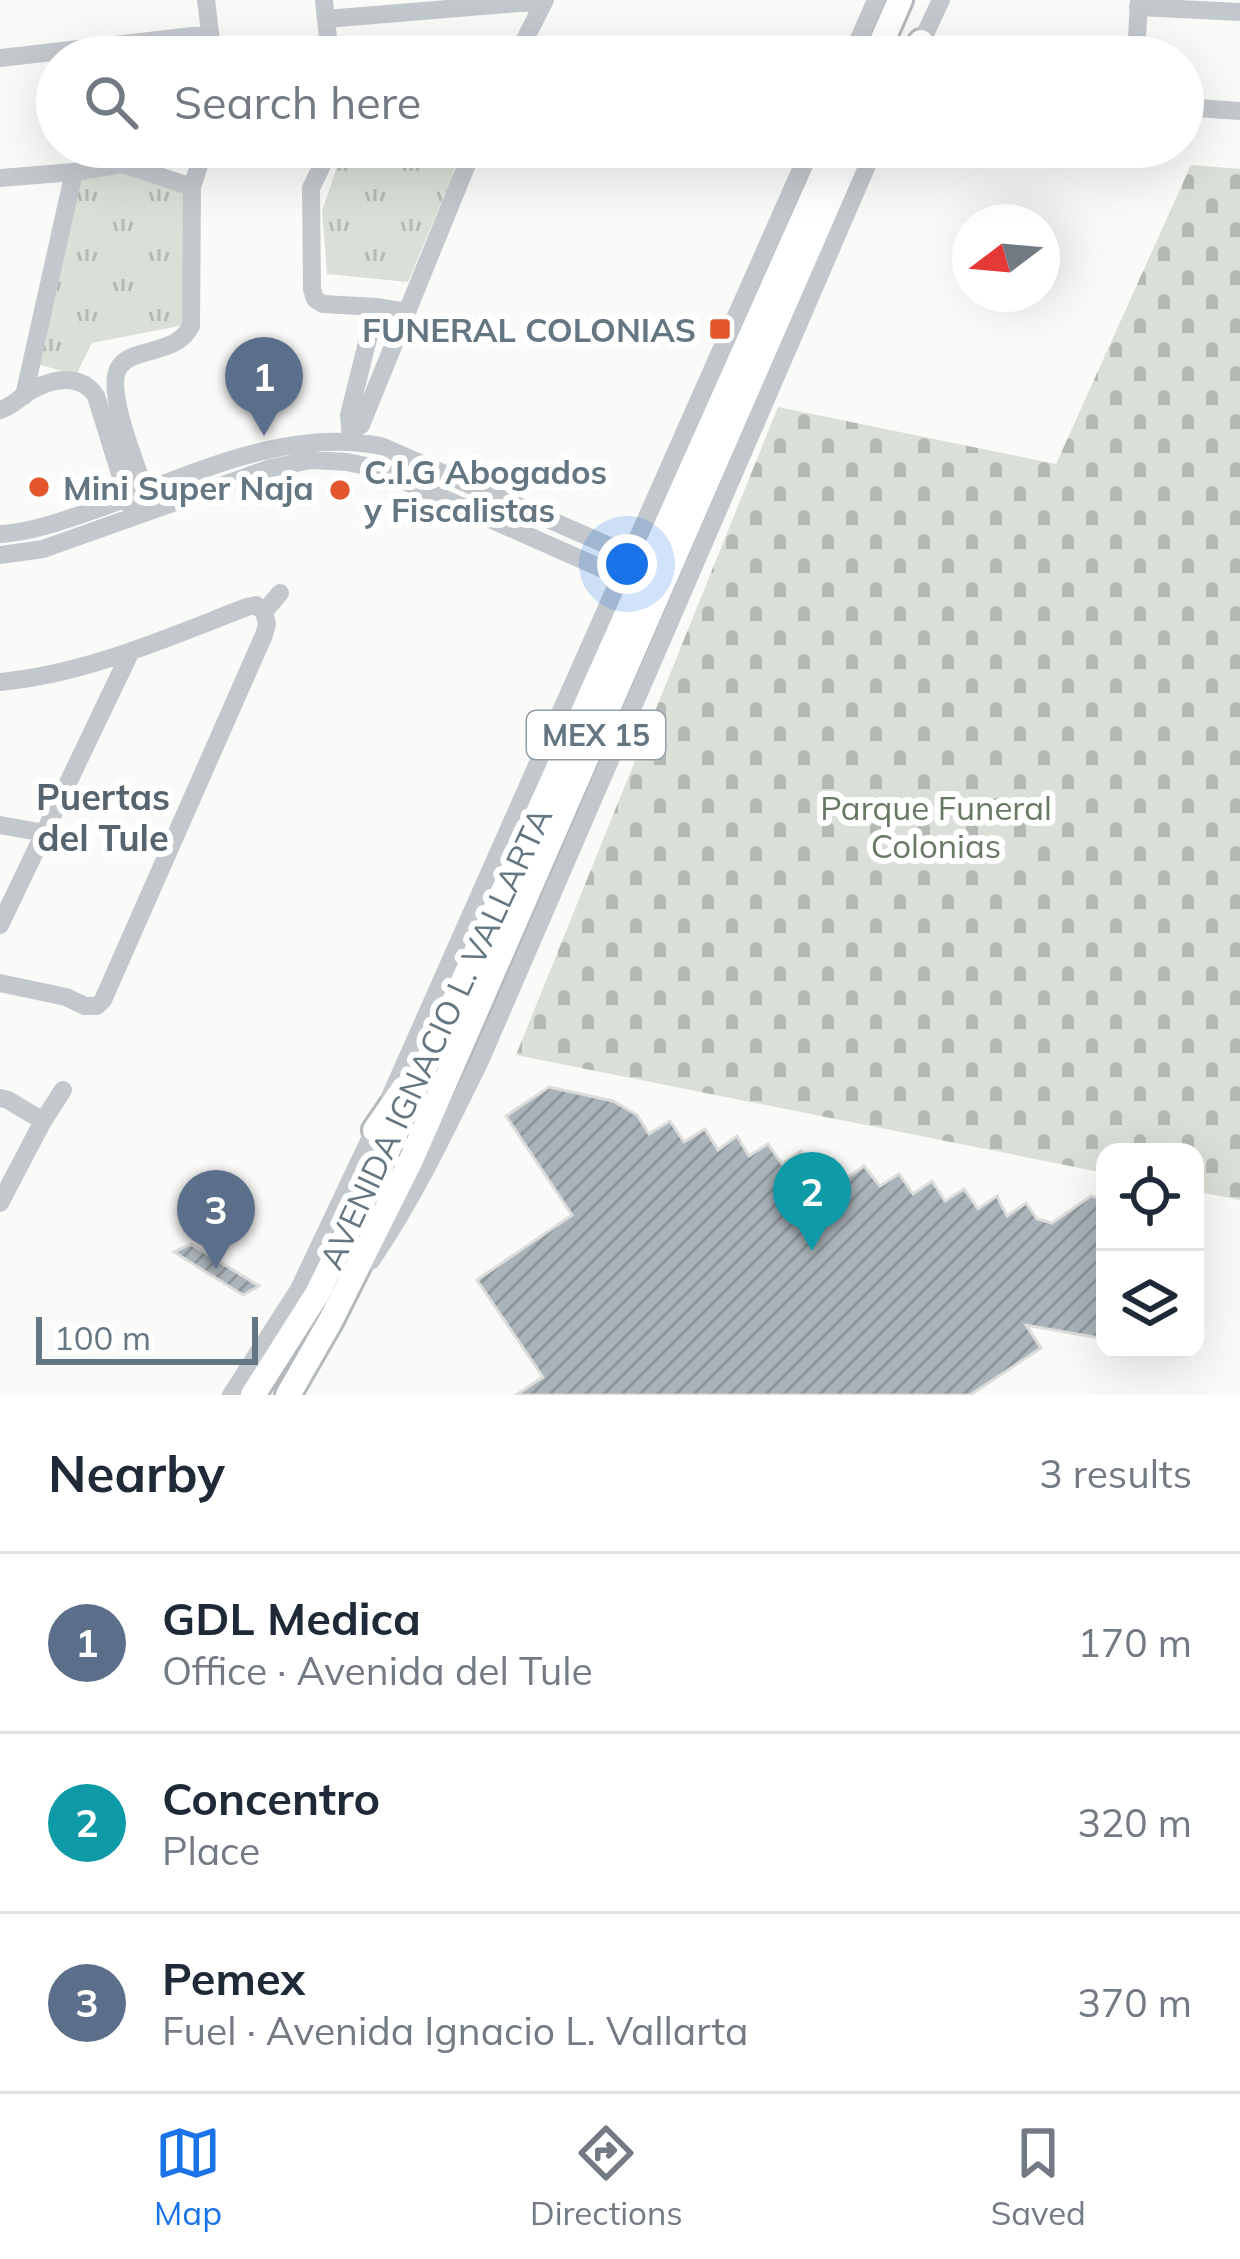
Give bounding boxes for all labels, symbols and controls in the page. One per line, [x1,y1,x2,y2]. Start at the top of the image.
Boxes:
search box [36,36,1204,168]
icon: search [78,69,144,135]
text: Search here [174,74,421,130]
north arrow [952,204,1060,312]
place label: FUNERAL COLONIAS [362,309,696,350]
marker: FUNERAL COLONIAS [707,316,733,342]
pin: 1 [225,337,303,436]
place label: C.I.G Abogados y Fiscalistas [363,451,607,530]
place label: Mini Super Naja [63,467,314,508]
marker: Mini Super Naja [26,474,52,500]
marker: C.I.G Abogados y Fiscalistas [327,477,353,503]
your location [597,534,657,594]
road number: MEX 15 [527,711,665,759]
district label: Puertas del Tule [36,774,170,860]
park label: Parque Funeral Colonias [820,787,1052,866]
street label: AVENIDA IGNACIO L. VALLARTA [310,801,560,1275]
map controls [1096,1143,1204,1359]
button: locate [1096,1143,1204,1251]
pin: 2 [773,1152,851,1251]
pin: 3 [177,1170,255,1269]
button: layers [1096,1251,1204,1359]
scale bar [36,1311,258,1364]
text: 100 m [54,1317,151,1358]
text: Nearby [48,1441,225,1505]
text: 3 results [1039,1449,1192,1498]
text: GDL Medica [162,1590,421,1646]
text: 1 [75,1618,99,1667]
text: 170 m [1077,1618,1192,1667]
text: Office · Avenida del Tule [162,1646,593,1695]
text: Concentro [162,1770,380,1826]
text: 2 [75,1798,99,1847]
text: 320 m [1077,1798,1192,1847]
text: Place [162,1826,260,1875]
text: Pemex [162,1950,305,2006]
text: 3 [75,1978,99,2027]
text: 370 m [1077,1978,1192,2027]
text: Fuel · Avenida Ignacio L. Vallarta [162,2006,749,2055]
tab: Map [154,2120,222,2233]
tab: Directions [530,2120,683,2233]
tab: Saved [991,2120,1086,2233]

